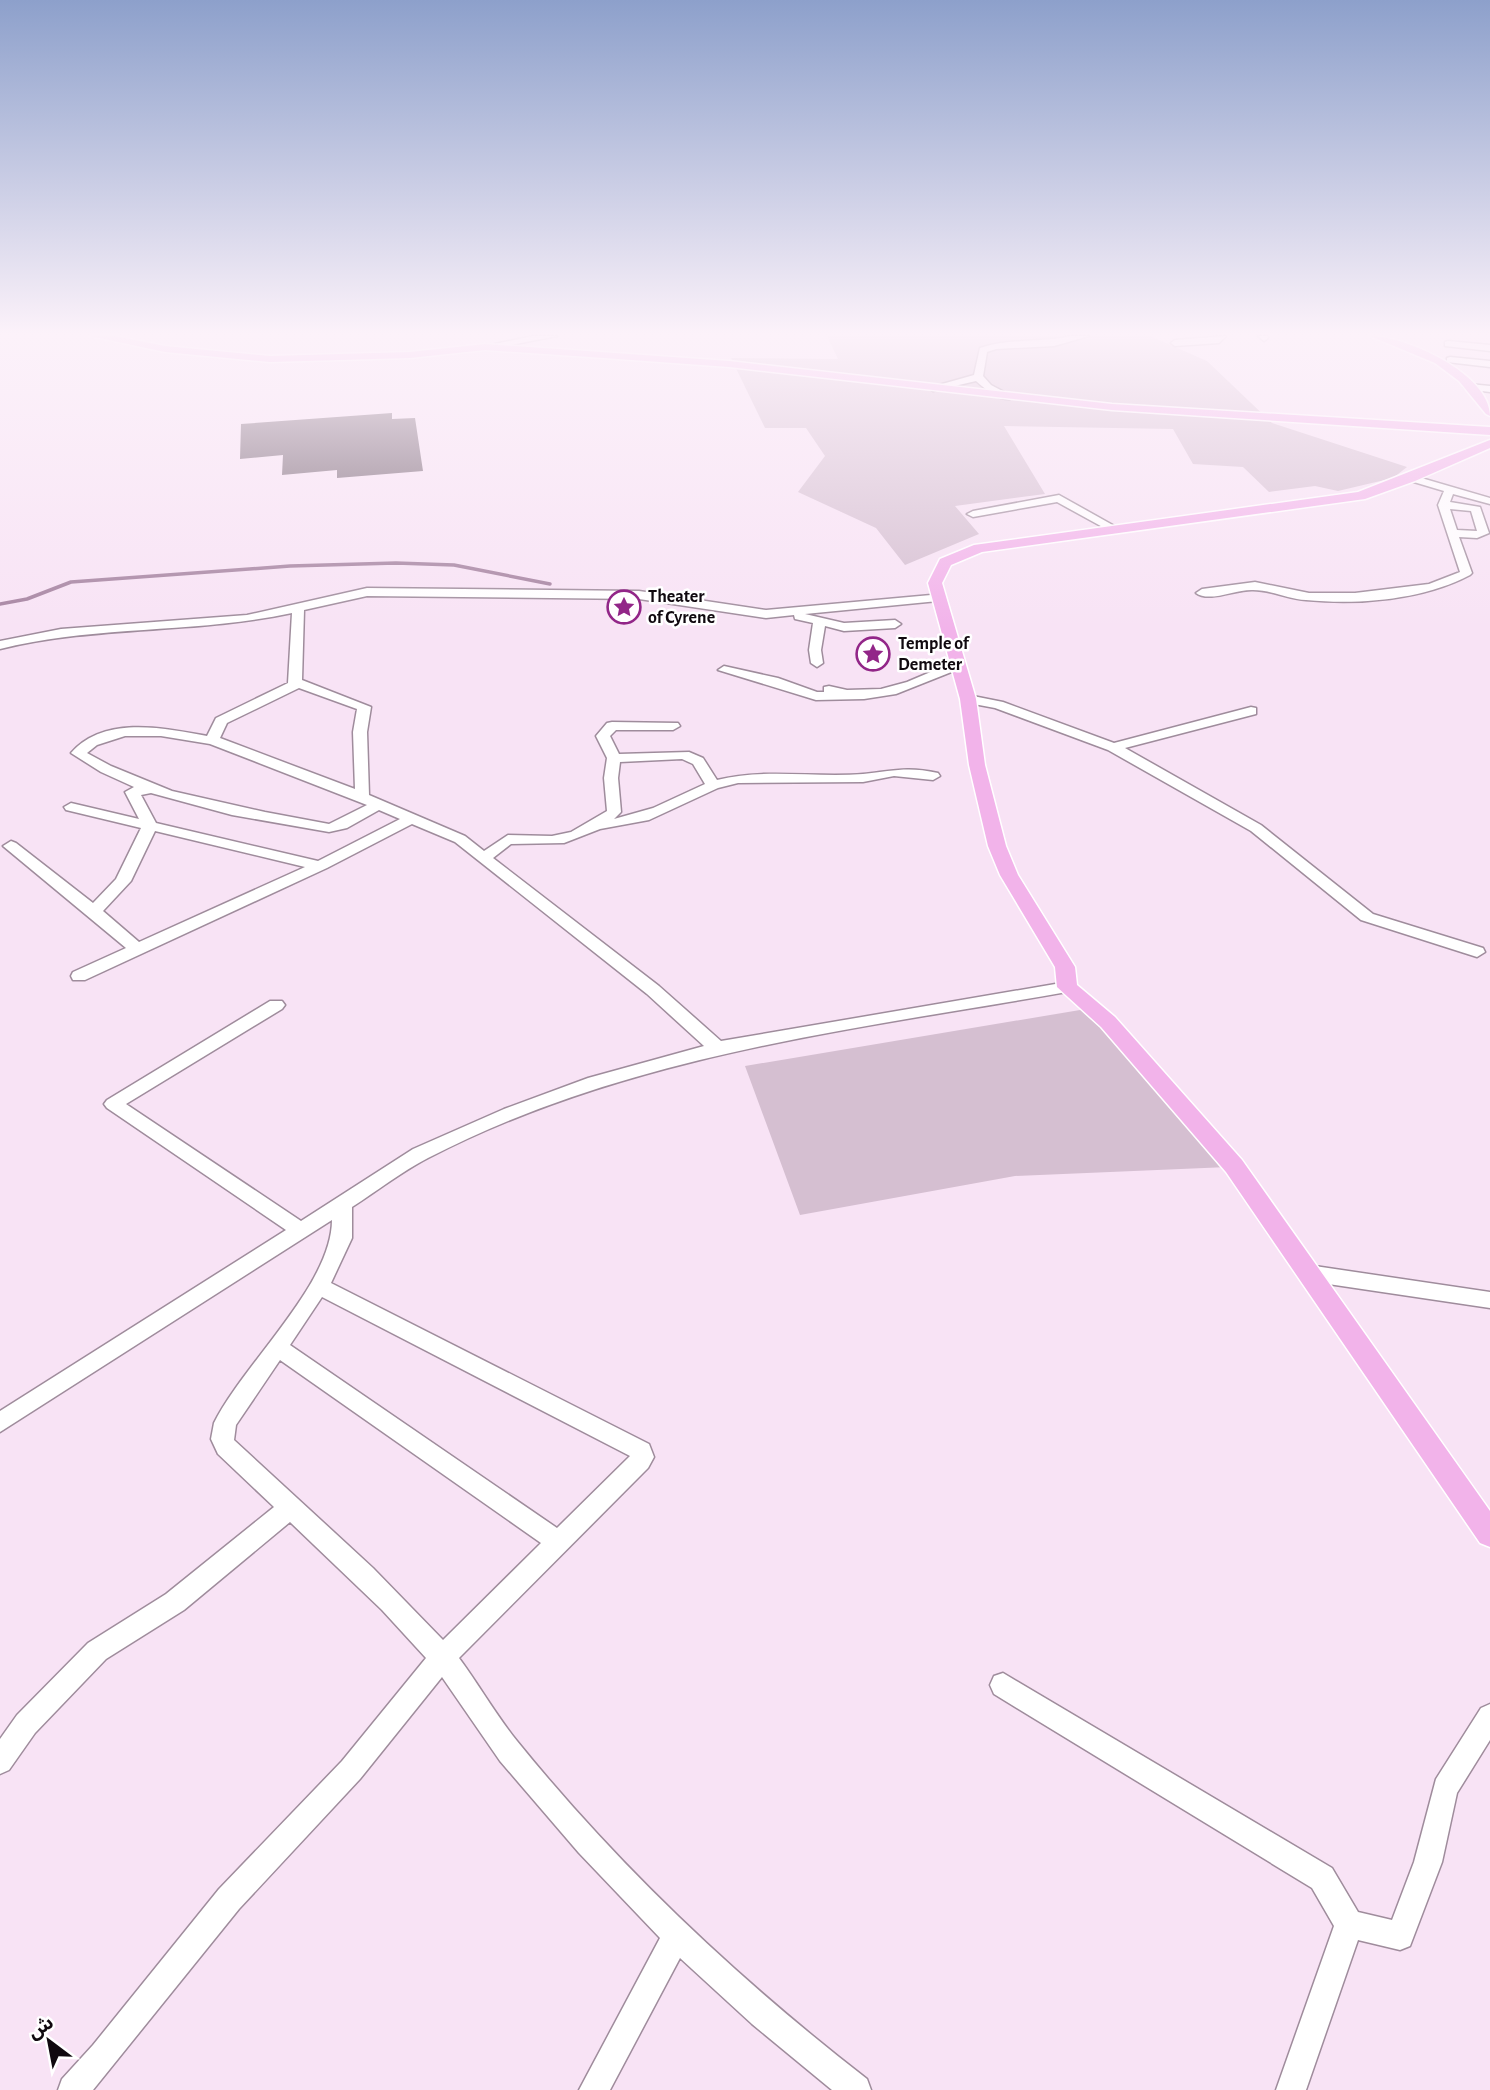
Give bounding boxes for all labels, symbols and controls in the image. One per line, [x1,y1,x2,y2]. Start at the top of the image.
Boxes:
place icon: Theater of Cyrene [605,588,643,626]
place label: Theater of Cyrene [648,588,715,627]
place icon: Temple of Demeter [854,635,892,673]
place label: Temple of Demeter [898,635,971,674]
north arrow [14,2006,84,2076]
text: ش [25,2013,57,2043]

